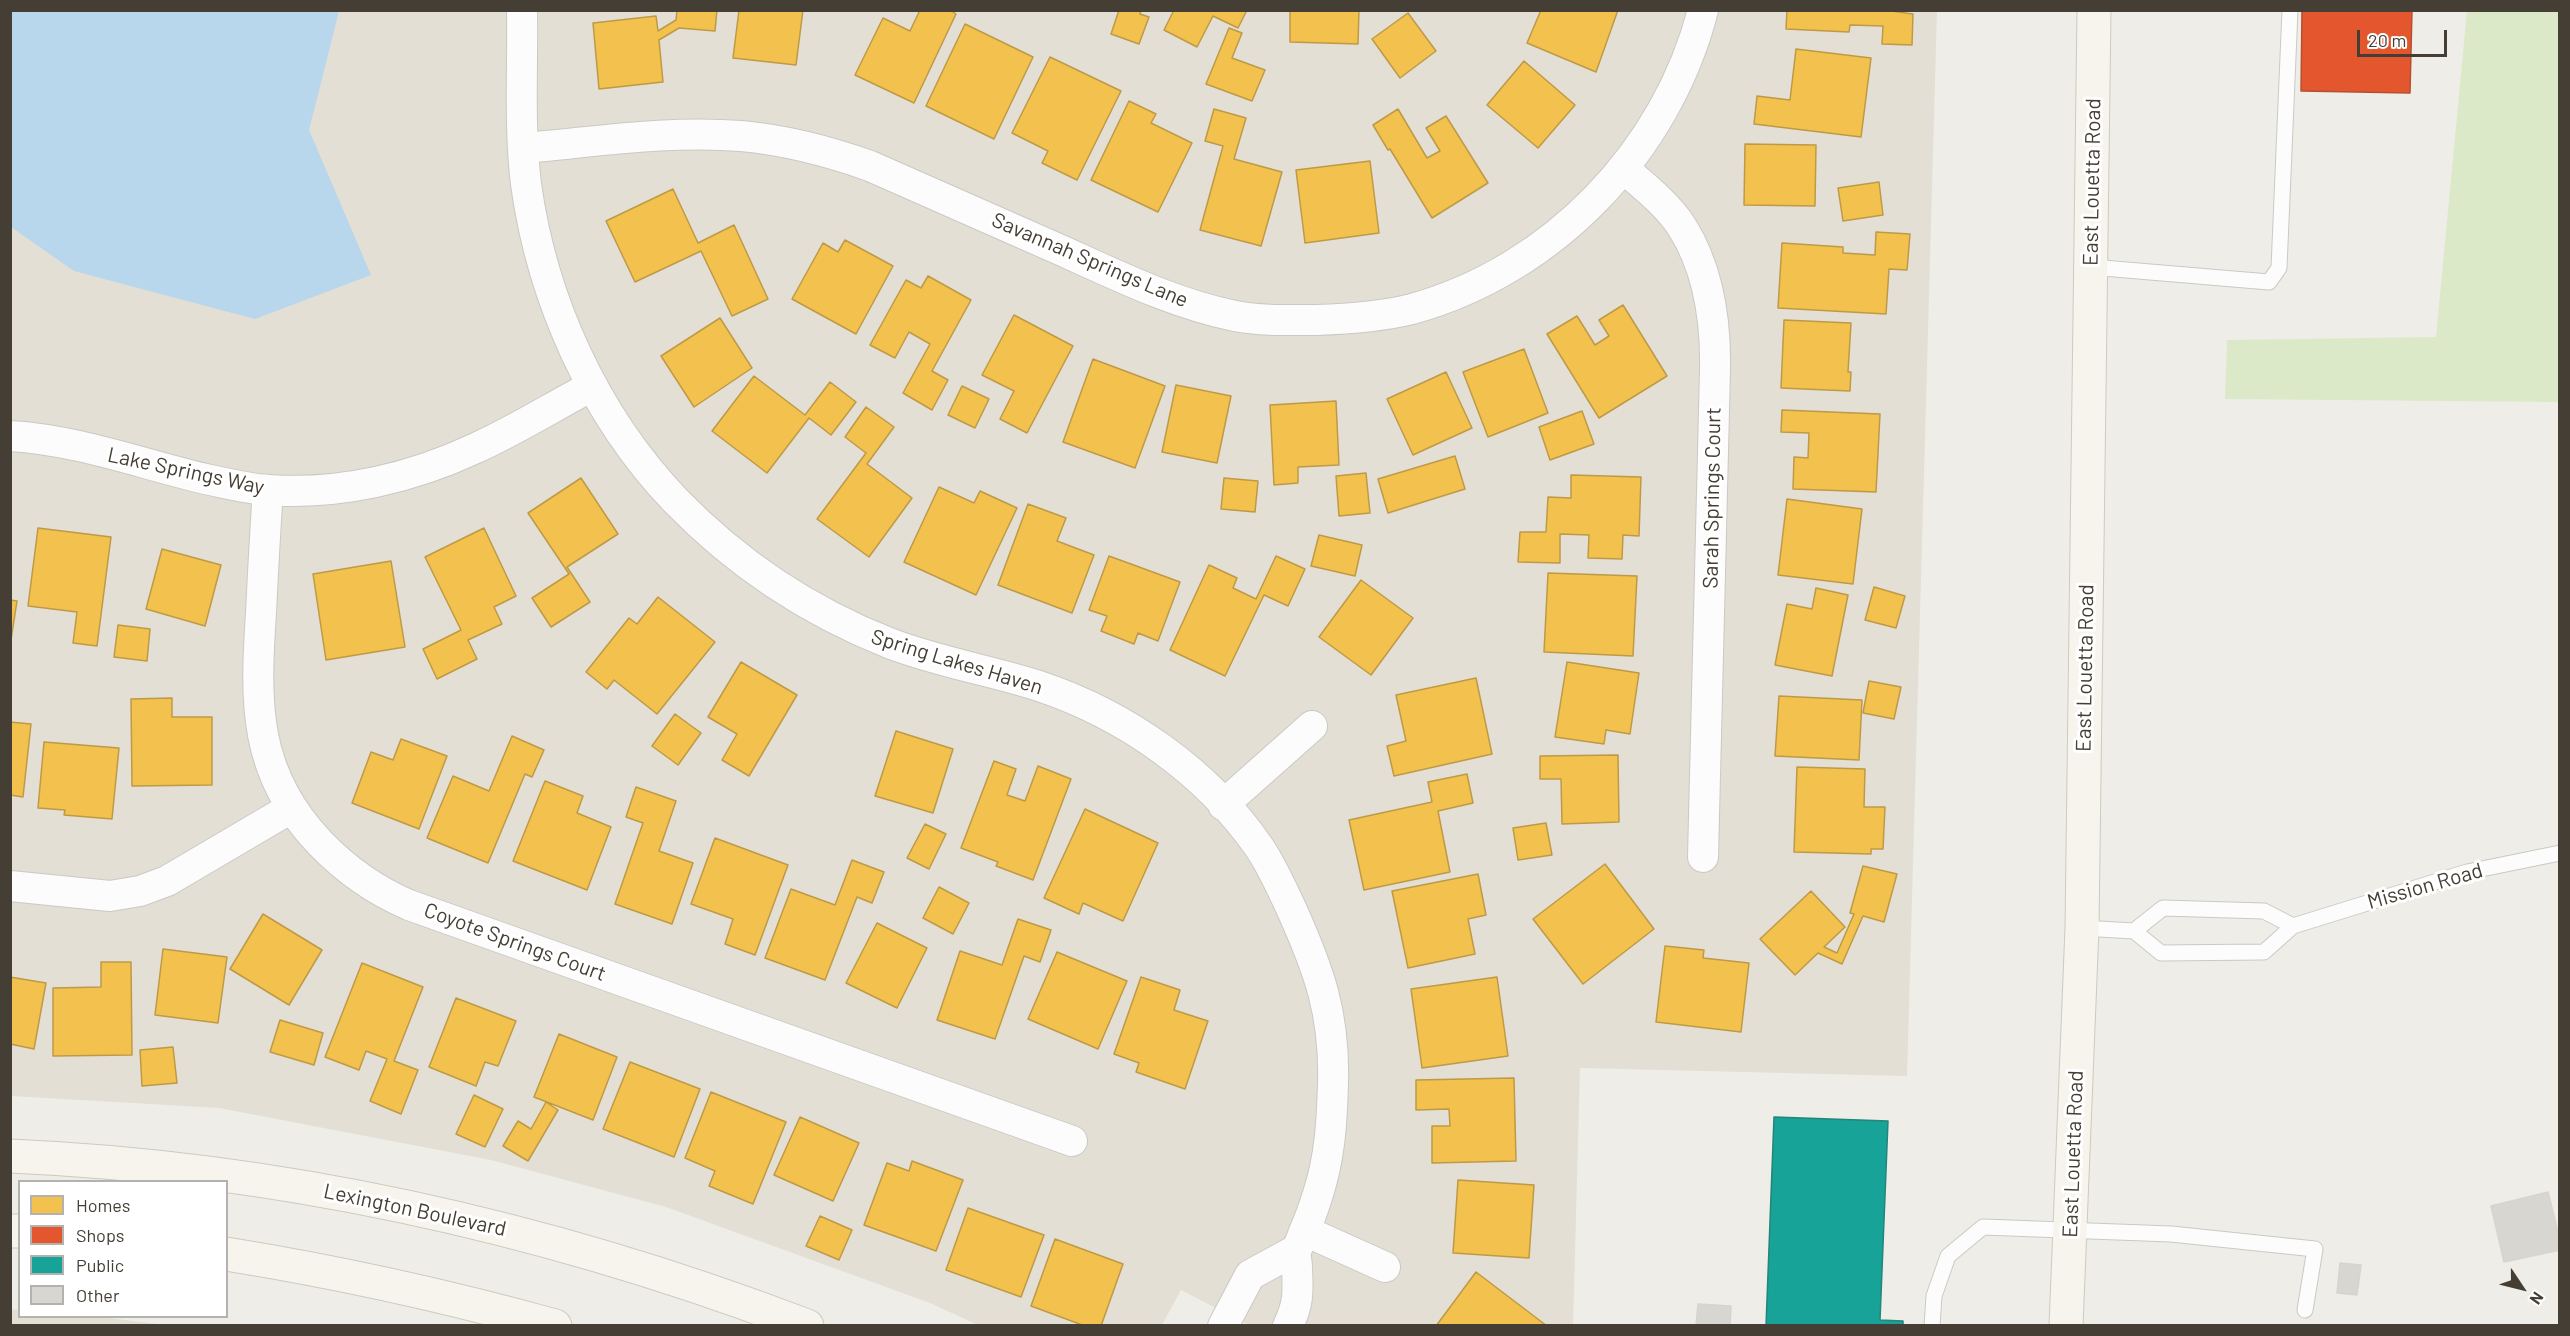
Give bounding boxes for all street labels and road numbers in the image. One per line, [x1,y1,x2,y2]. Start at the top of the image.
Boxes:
street label: East Louetta Road [2078,98,2106,266]
street label: Savannah Springs Lane [988,207,1192,313]
street label: Sarah Springs Court [1698,407,1726,589]
street label: Lake Springs Way [105,442,267,500]
street label: East Louetta Road [2071,584,2099,752]
street label: Spring Lakes Haven [868,624,1046,700]
street label: Mission Road [2364,857,2486,915]
street label: Coyote Springs Court [421,897,609,987]
street label: East Louetta Road [2057,1070,2089,1238]
street label: Lexington Boulevard [321,1178,509,1242]

